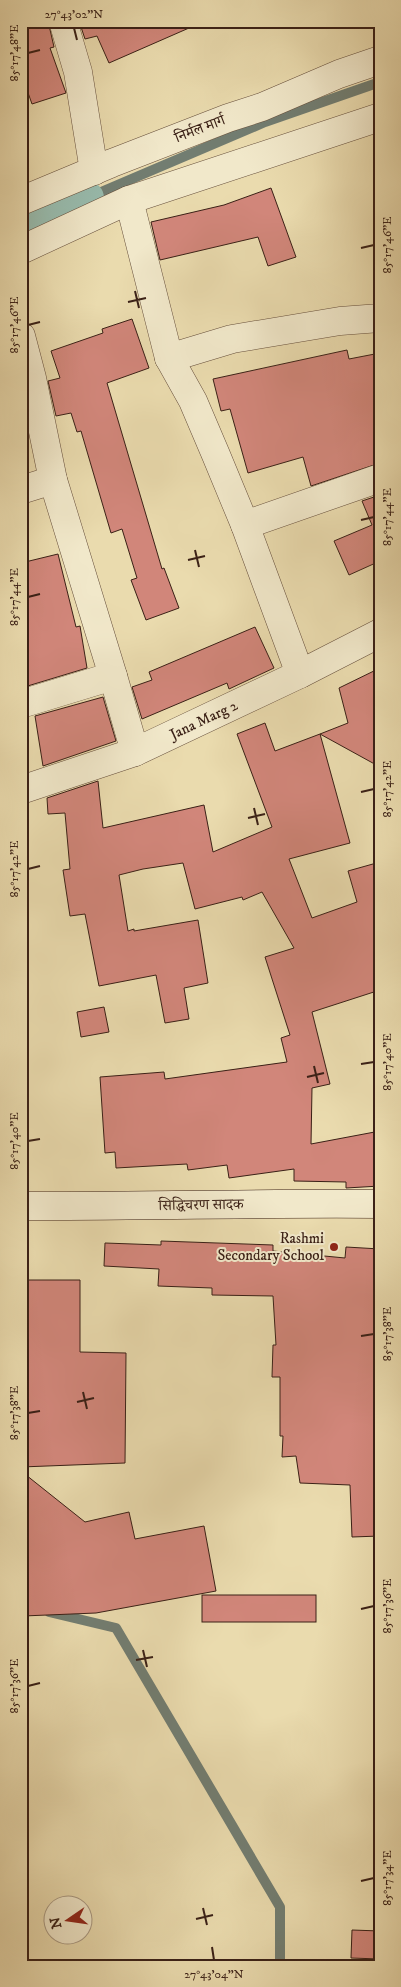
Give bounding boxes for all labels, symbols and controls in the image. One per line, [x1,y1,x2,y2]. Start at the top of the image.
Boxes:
text: 27°43'02"N [45,7,103,22]
text: 85°17'48"E [7,24,22,81]
street label: निर्मल मार्ग [171,110,229,148]
text: 85°17'46"E [380,216,395,274]
text: 85°17'46"E [7,296,22,354]
text: 85°17'44"E [380,488,395,546]
text: 85°17'44"E [7,568,22,626]
street label: Jana Marg 2 [165,695,241,745]
text: 85°17'42"E [380,760,395,817]
text: 85°17'42"E [7,840,22,897]
text: 85°17'40"E [380,1033,395,1091]
text: 85°17'40"E [7,1112,22,1170]
street label: सिद्धिचरण सादक [157,1195,245,1215]
place label: Rashmi Secondary School [217,1229,324,1265]
marker: Rashmi Secondary School [328,1241,340,1253]
text: 85°17'38"E [380,1306,395,1361]
text: 85°17'38"E [7,1385,22,1440]
text: 85°17'36"E [380,1578,395,1633]
text: 85°17'36"E [7,1658,22,1713]
text: 85°17'34"E [380,1850,395,1906]
north arrow [42,1894,92,1944]
text: N [46,1915,66,1930]
text: 27°43'04"N [184,1967,244,1982]

